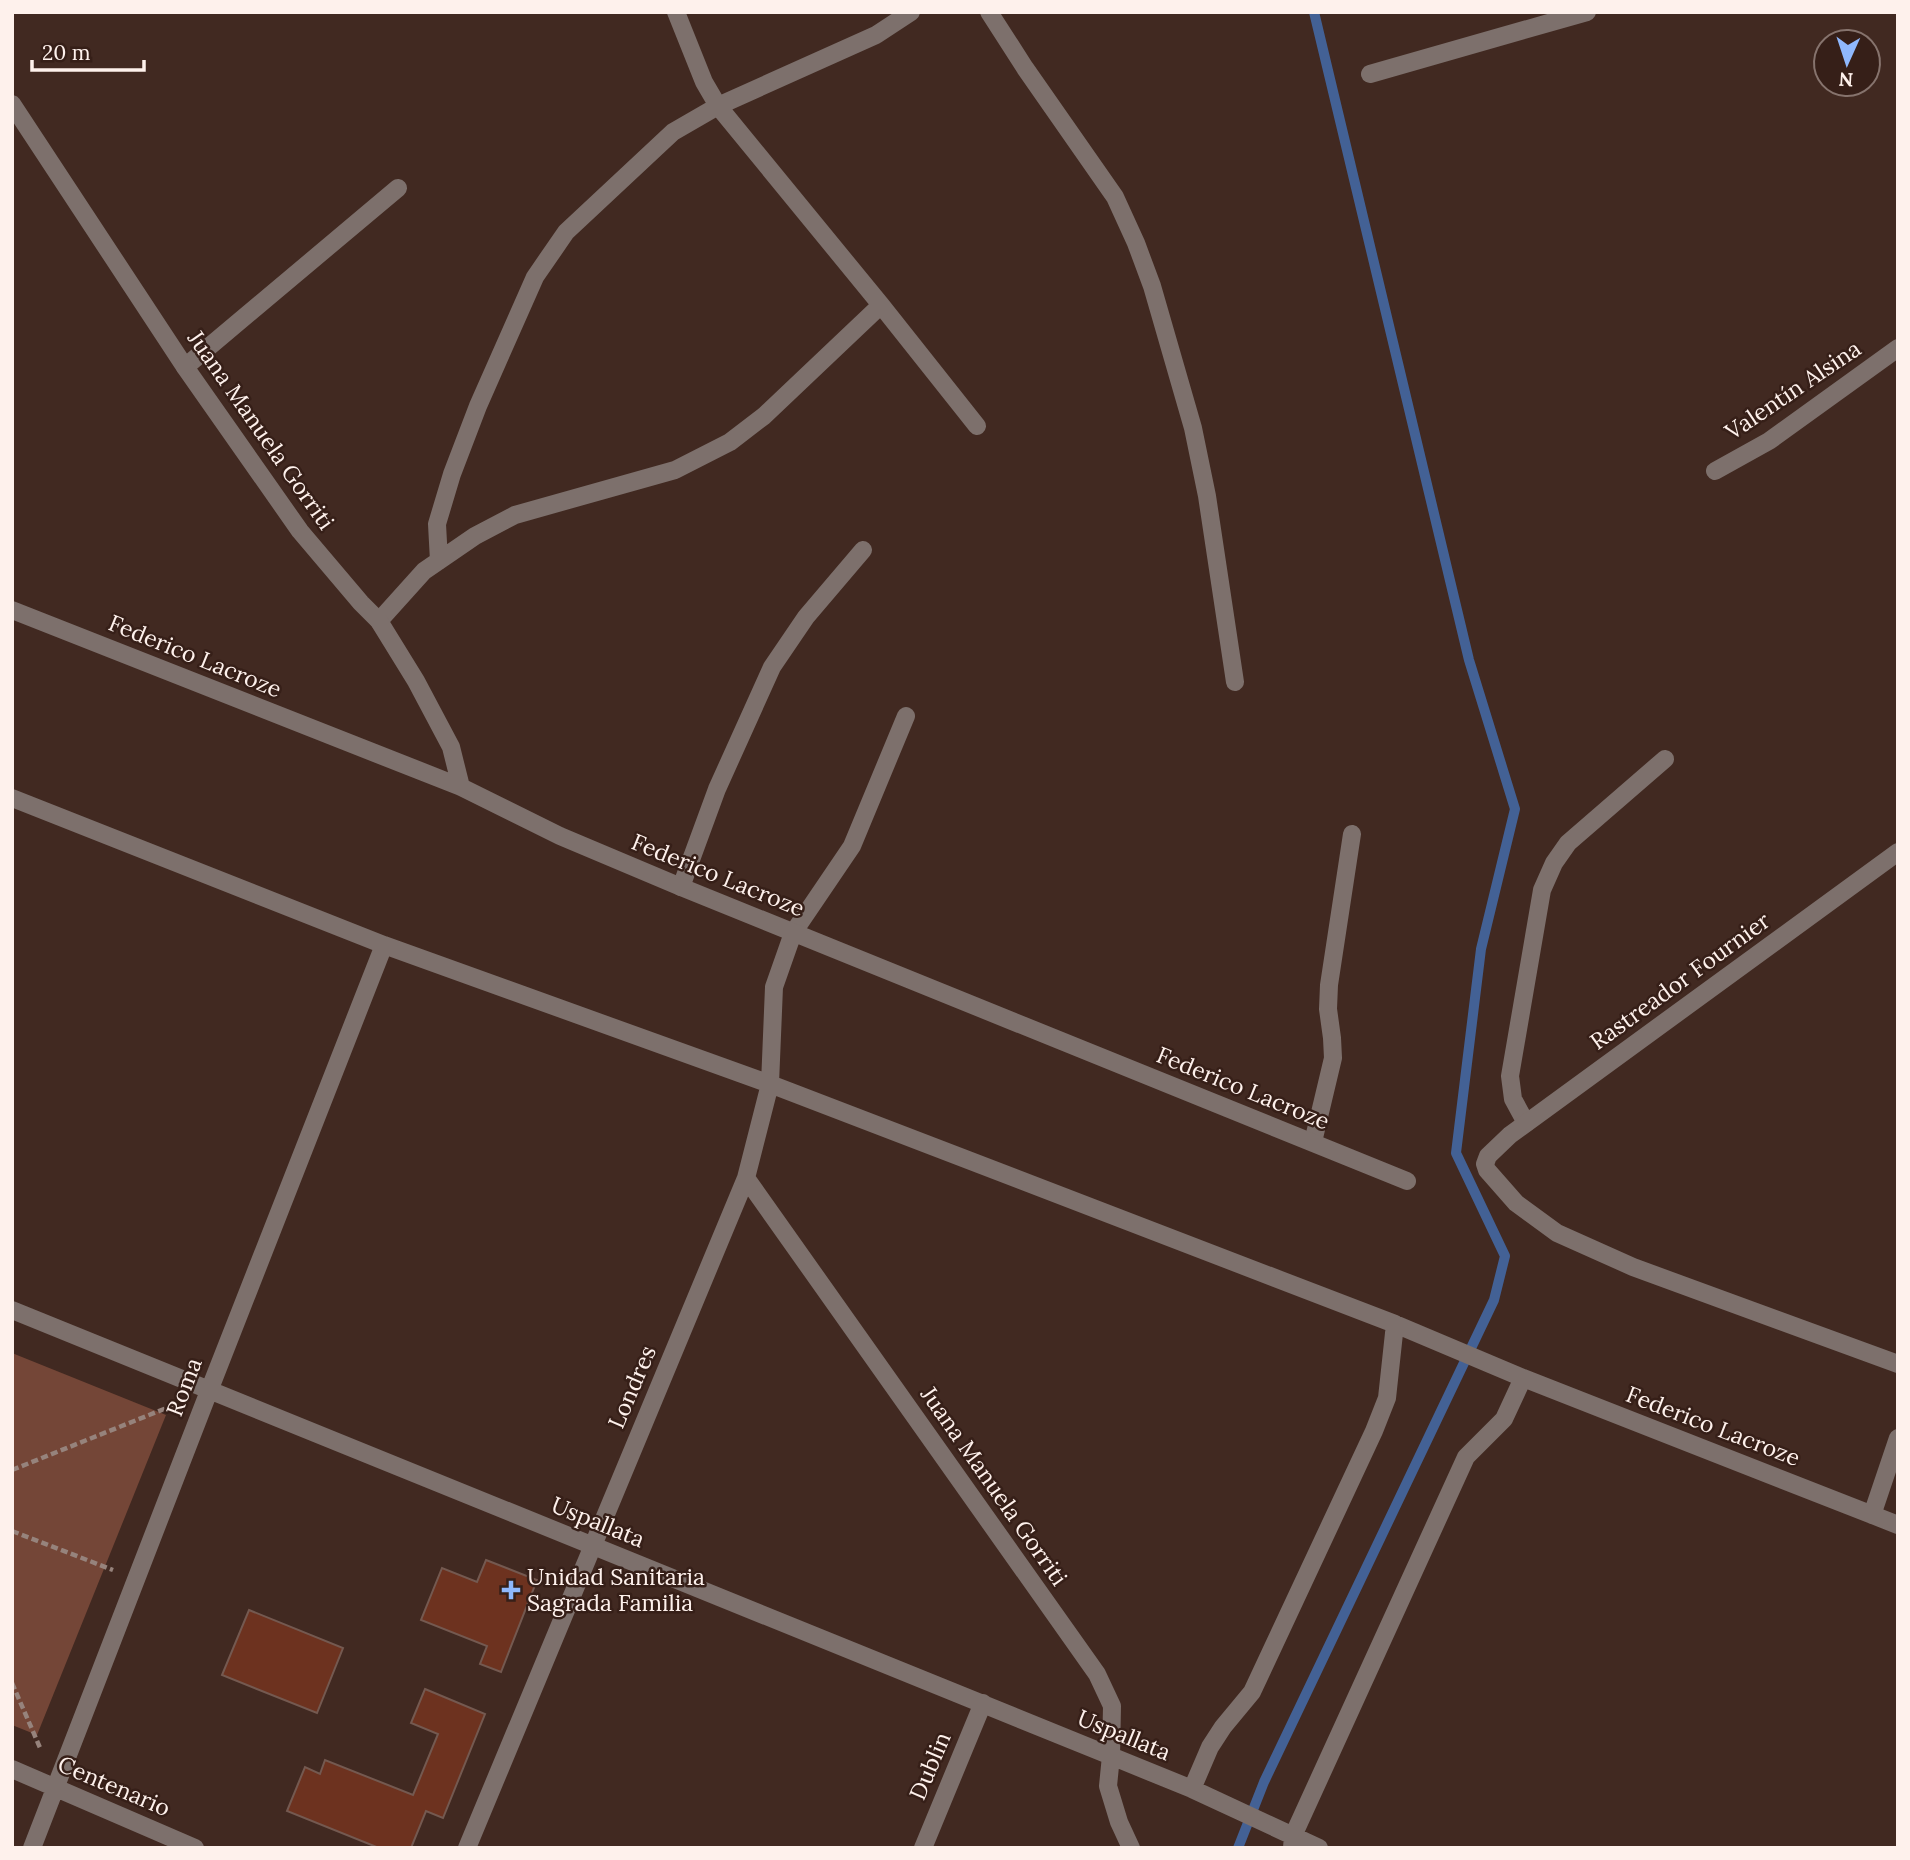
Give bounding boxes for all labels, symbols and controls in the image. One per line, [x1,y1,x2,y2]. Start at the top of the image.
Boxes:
scale bar [32,28,144,72]
north arrow [1812,28,1882,98]
text: 20 m [42,39,91,66]
text: N [1838,68,1854,92]
street label: Juana Manuela Gorriti [181,324,341,535]
street label: Valentín Alsina [1718,333,1866,446]
street label: Federico Lacroze [104,608,286,703]
street label: Federico Lacroze [627,827,809,922]
street label: Rastreador Fournier [1584,906,1775,1056]
street label: Federico Lacroze [1152,1040,1334,1135]
street label: Londres [601,1341,662,1433]
street label: Roma [159,1353,208,1420]
street label: Federico Lacroze [1622,1379,1804,1472]
street label: Juana Manuela Gorriti [914,1380,1074,1591]
street label: Uspallata [547,1490,649,1553]
place label: Unidad Sanitaria Sagrada Familia [527,1562,705,1617]
marker: Unidad Sanitaria Sagrada Familia [501,1580,521,1600]
street label: Uspallata [1073,1703,1175,1766]
street label: Dublin [902,1727,957,1804]
street label: Centenario [54,1749,175,1822]

